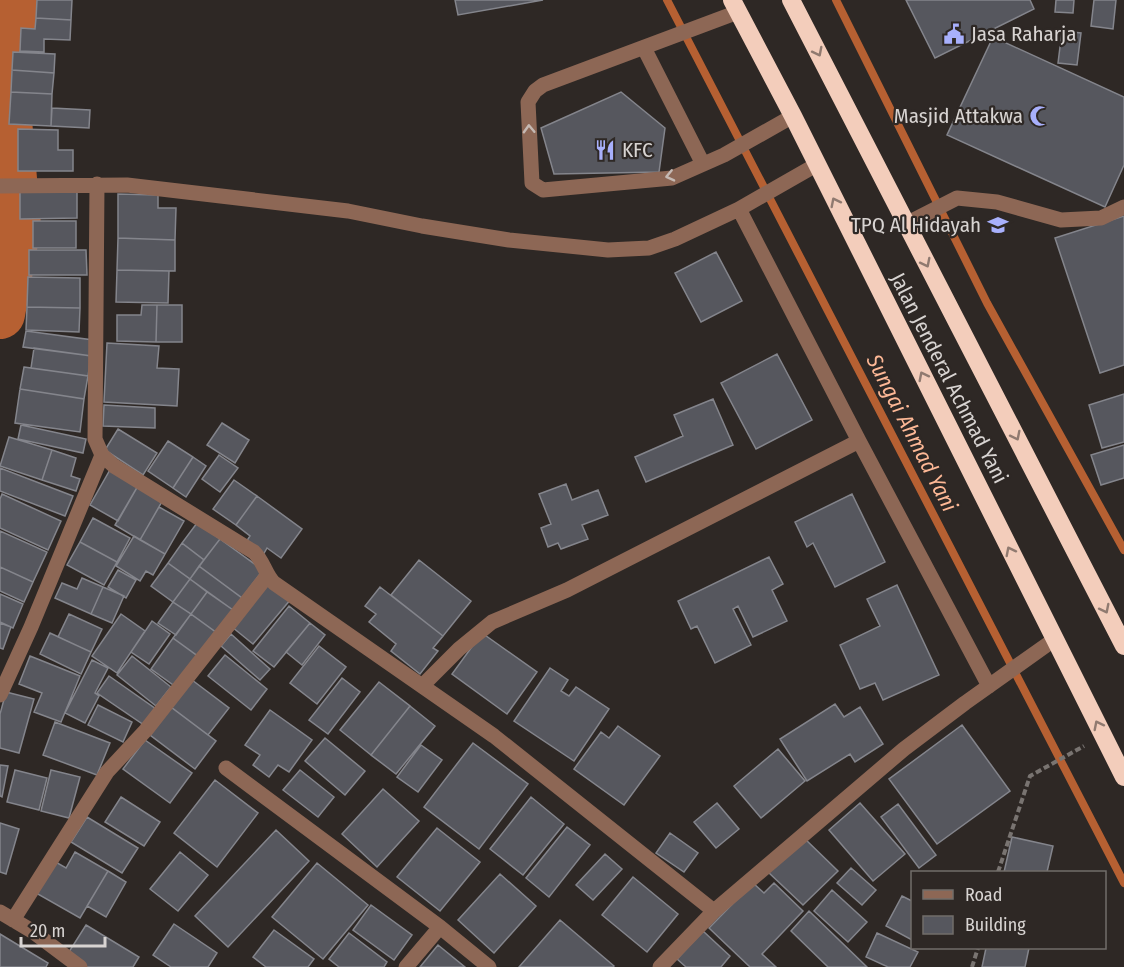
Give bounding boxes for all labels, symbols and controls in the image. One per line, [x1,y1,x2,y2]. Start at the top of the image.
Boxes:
place label: Jasa Raharja [971,21,1077,47]
public building icon: Jasa Raharja [942,22,966,46]
one-way arrow [811,46,822,56]
place label: Masjid Attakwa [894,103,1023,129]
mosque icon: Masjid Attakwa [1028,104,1052,128]
one-way arrow [523,125,535,134]
place label: KFC [622,137,653,163]
restaurant icon: KFC [593,138,617,162]
one-way arrow [665,169,675,182]
one-way arrow [831,198,842,209]
place label: TPQ Al Hidayah [851,212,981,238]
school or university icon: TPQ Al Hidayah [986,213,1010,237]
one-way arrow [919,256,930,267]
street label: Jalan Jenderal Achmad Yani [885,268,1013,488]
water label: Sungai Ahmad Yani [860,349,964,517]
one-way arrow [918,372,930,383]
one-way arrow [1008,430,1020,441]
one-way arrow [1006,546,1018,557]
one-way arrow [1098,603,1109,614]
one-way arrow [1094,720,1105,731]
legend [911,871,1106,949]
text: Road [965,884,1002,906]
scale bar [21,910,105,948]
text: Building [965,914,1026,936]
text: 20 m [30,920,65,942]

